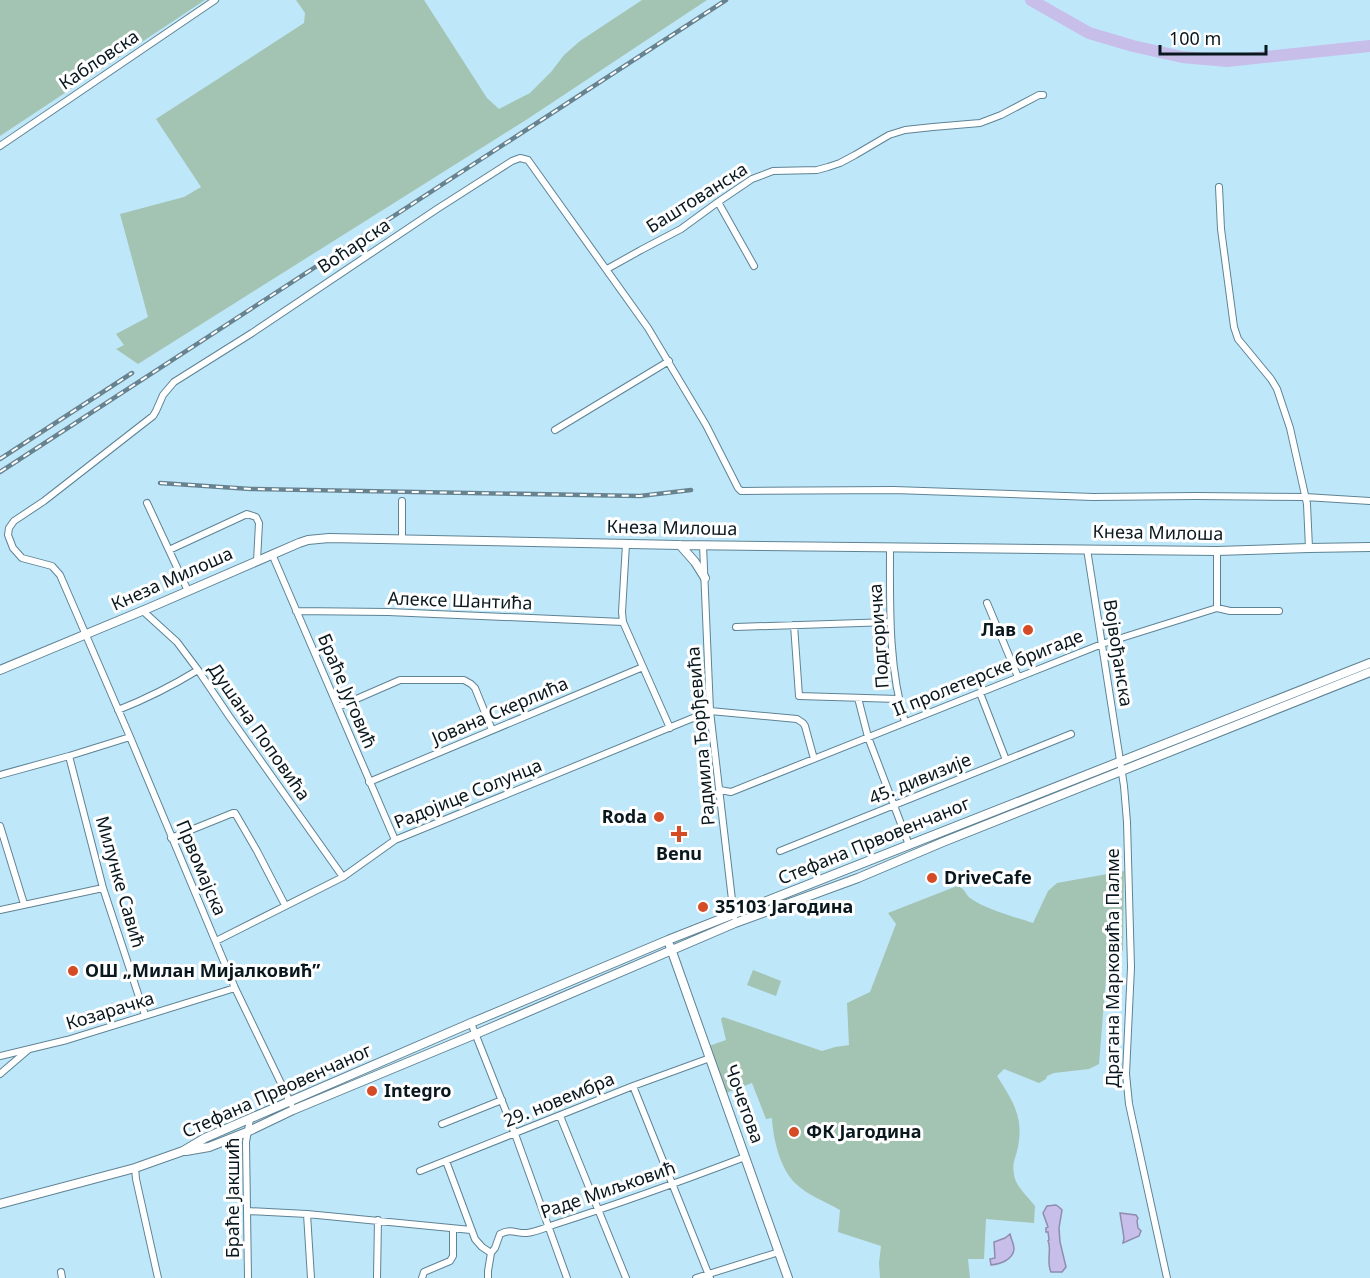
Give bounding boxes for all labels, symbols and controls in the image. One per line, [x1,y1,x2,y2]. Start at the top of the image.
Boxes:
scale bar [1160,18,1266,56]
street label: Кабловска [54,24,143,95]
text: 100 m [1169,26,1221,50]
street label: Баштованска [641,156,752,238]
street label: Воћарска [312,212,394,278]
street label: Кнеза Милоша [607,514,737,540]
street label: Кнеза Милоша [1093,519,1223,545]
street label: Кнеза Милоша [107,541,236,616]
street label: Подгоричка [862,583,894,689]
street label: Алексе Шантића [387,585,533,615]
street label: Војвођанска [1099,598,1139,708]
place label: Лав [981,617,1016,641]
street label: II пролетерске бригаде [889,623,1086,721]
marker: Лав [1021,623,1035,637]
street label: Браће Југовић [313,629,383,752]
street label: Радмила Ђорђевића [680,646,720,827]
street label: Душана Поповића [203,658,316,805]
street label: Јована Скерлића [426,671,571,750]
street label: 45. дивизије [865,747,974,809]
street label: Радојице Солунца [390,752,545,834]
street label: Стефана Првовенчаног [774,791,973,890]
place label: Roda [602,804,647,828]
marker: Roda [652,810,666,824]
street label: Милунке Савић [91,813,151,950]
street label: Првомајска [171,816,233,919]
marker: Benu [672,827,686,841]
place label: Benu [656,841,702,865]
street label: Драгана Марковића Палме [1100,848,1124,1088]
place label: DriveCafe [944,865,1032,889]
marker: DriveCafe [925,871,939,885]
place label: 35103 Јагодина [715,894,853,918]
marker: 35103 Јагодина [696,900,710,914]
place label: ОШ „Милан Мијалковић” [85,958,320,982]
marker: ОШ „Милан Мијалковић” [66,964,80,978]
street label: Козарачка [63,985,157,1035]
street label: Стефана Првовенчаног [178,1037,375,1143]
street label: Чочетова [720,1061,770,1146]
street label: 29. новембра [500,1066,618,1132]
place label: Integro [384,1078,452,1102]
marker: Integro [365,1084,379,1098]
place label: ФК Јагодина [806,1119,922,1143]
marker: ФК Јагодина [787,1125,801,1139]
street label: Браће Јакшић [220,1138,244,1258]
street label: Раде Миљковић [537,1155,678,1223]

